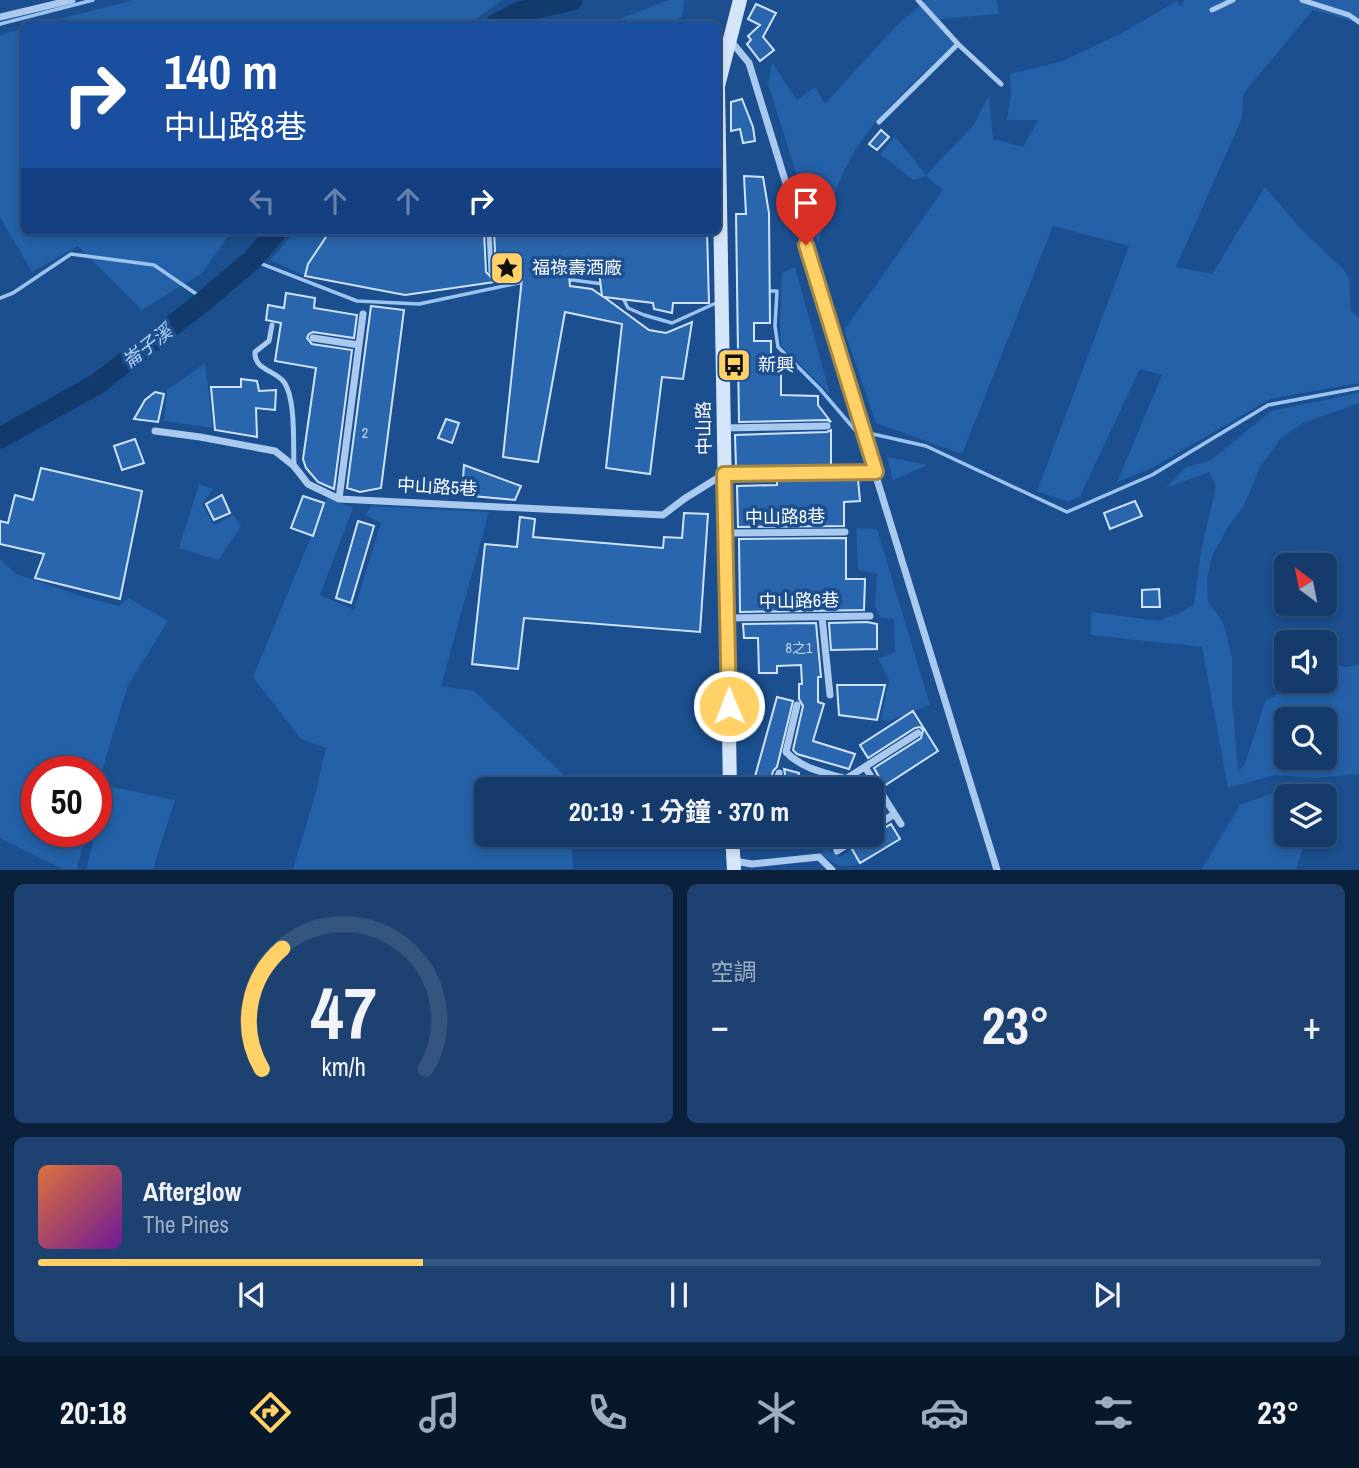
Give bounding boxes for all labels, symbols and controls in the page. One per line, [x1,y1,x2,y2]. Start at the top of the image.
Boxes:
text: 140 m [164,38,278,104]
icon: right [49,49,140,140]
text: 中山路8巷 [164,105,307,148]
pin [776,173,836,245]
icon: left [243,182,281,220]
icon: ahead [316,182,354,220]
icon: ahead [389,182,427,220]
icon: right [462,182,500,220]
icon: arrive [787,184,825,222]
place icon: 福祿壽酒廠 [488,249,526,287]
place label: 福祿壽酒廠 [532,255,622,280]
water label: 崙子溪 [117,316,180,374]
bus stop icon: 新興 [715,346,753,384]
place label: 新興 [758,352,794,377]
street label: 中山路 [691,401,716,455]
house number: 2 [362,424,368,442]
street label: 中山路5巷 [396,472,478,501]
street label: 中山路8巷 [745,503,825,530]
north arrow [1274,553,1337,616]
map controls [1274,553,1337,847]
street label: 中山路6巷 [759,587,839,614]
button: sound [1274,630,1337,693]
house number: 8之1 [786,639,813,657]
position arrow [692,669,766,743]
button: search [1274,707,1337,770]
speed limit sign: 50 [21,756,112,847]
button: layers [1274,784,1337,847]
text: 20:19 · 1 分鐘 · 370 m [569,794,789,829]
text: 空調 [711,956,757,987]
text: 47 [310,965,376,1063]
text: 23° [982,990,1050,1060]
text: − [711,1000,729,1051]
text: + [1303,1000,1321,1051]
text: km/h [321,1050,365,1084]
text: Afterglow [143,1174,241,1209]
text: The Pines [143,1209,229,1240]
icon: previous [233,1276,271,1314]
icon: pause [660,1276,698,1314]
icon: next [1088,1276,1126,1314]
icon: directions [246,1388,295,1437]
icon: music [415,1388,464,1437]
icon: phone [583,1388,632,1437]
icon: climate [752,1388,801,1437]
icon: car [920,1388,969,1437]
icon: filters [1089,1388,1138,1437]
text: 20:18 [60,1391,127,1434]
text: 23° [1257,1391,1299,1434]

